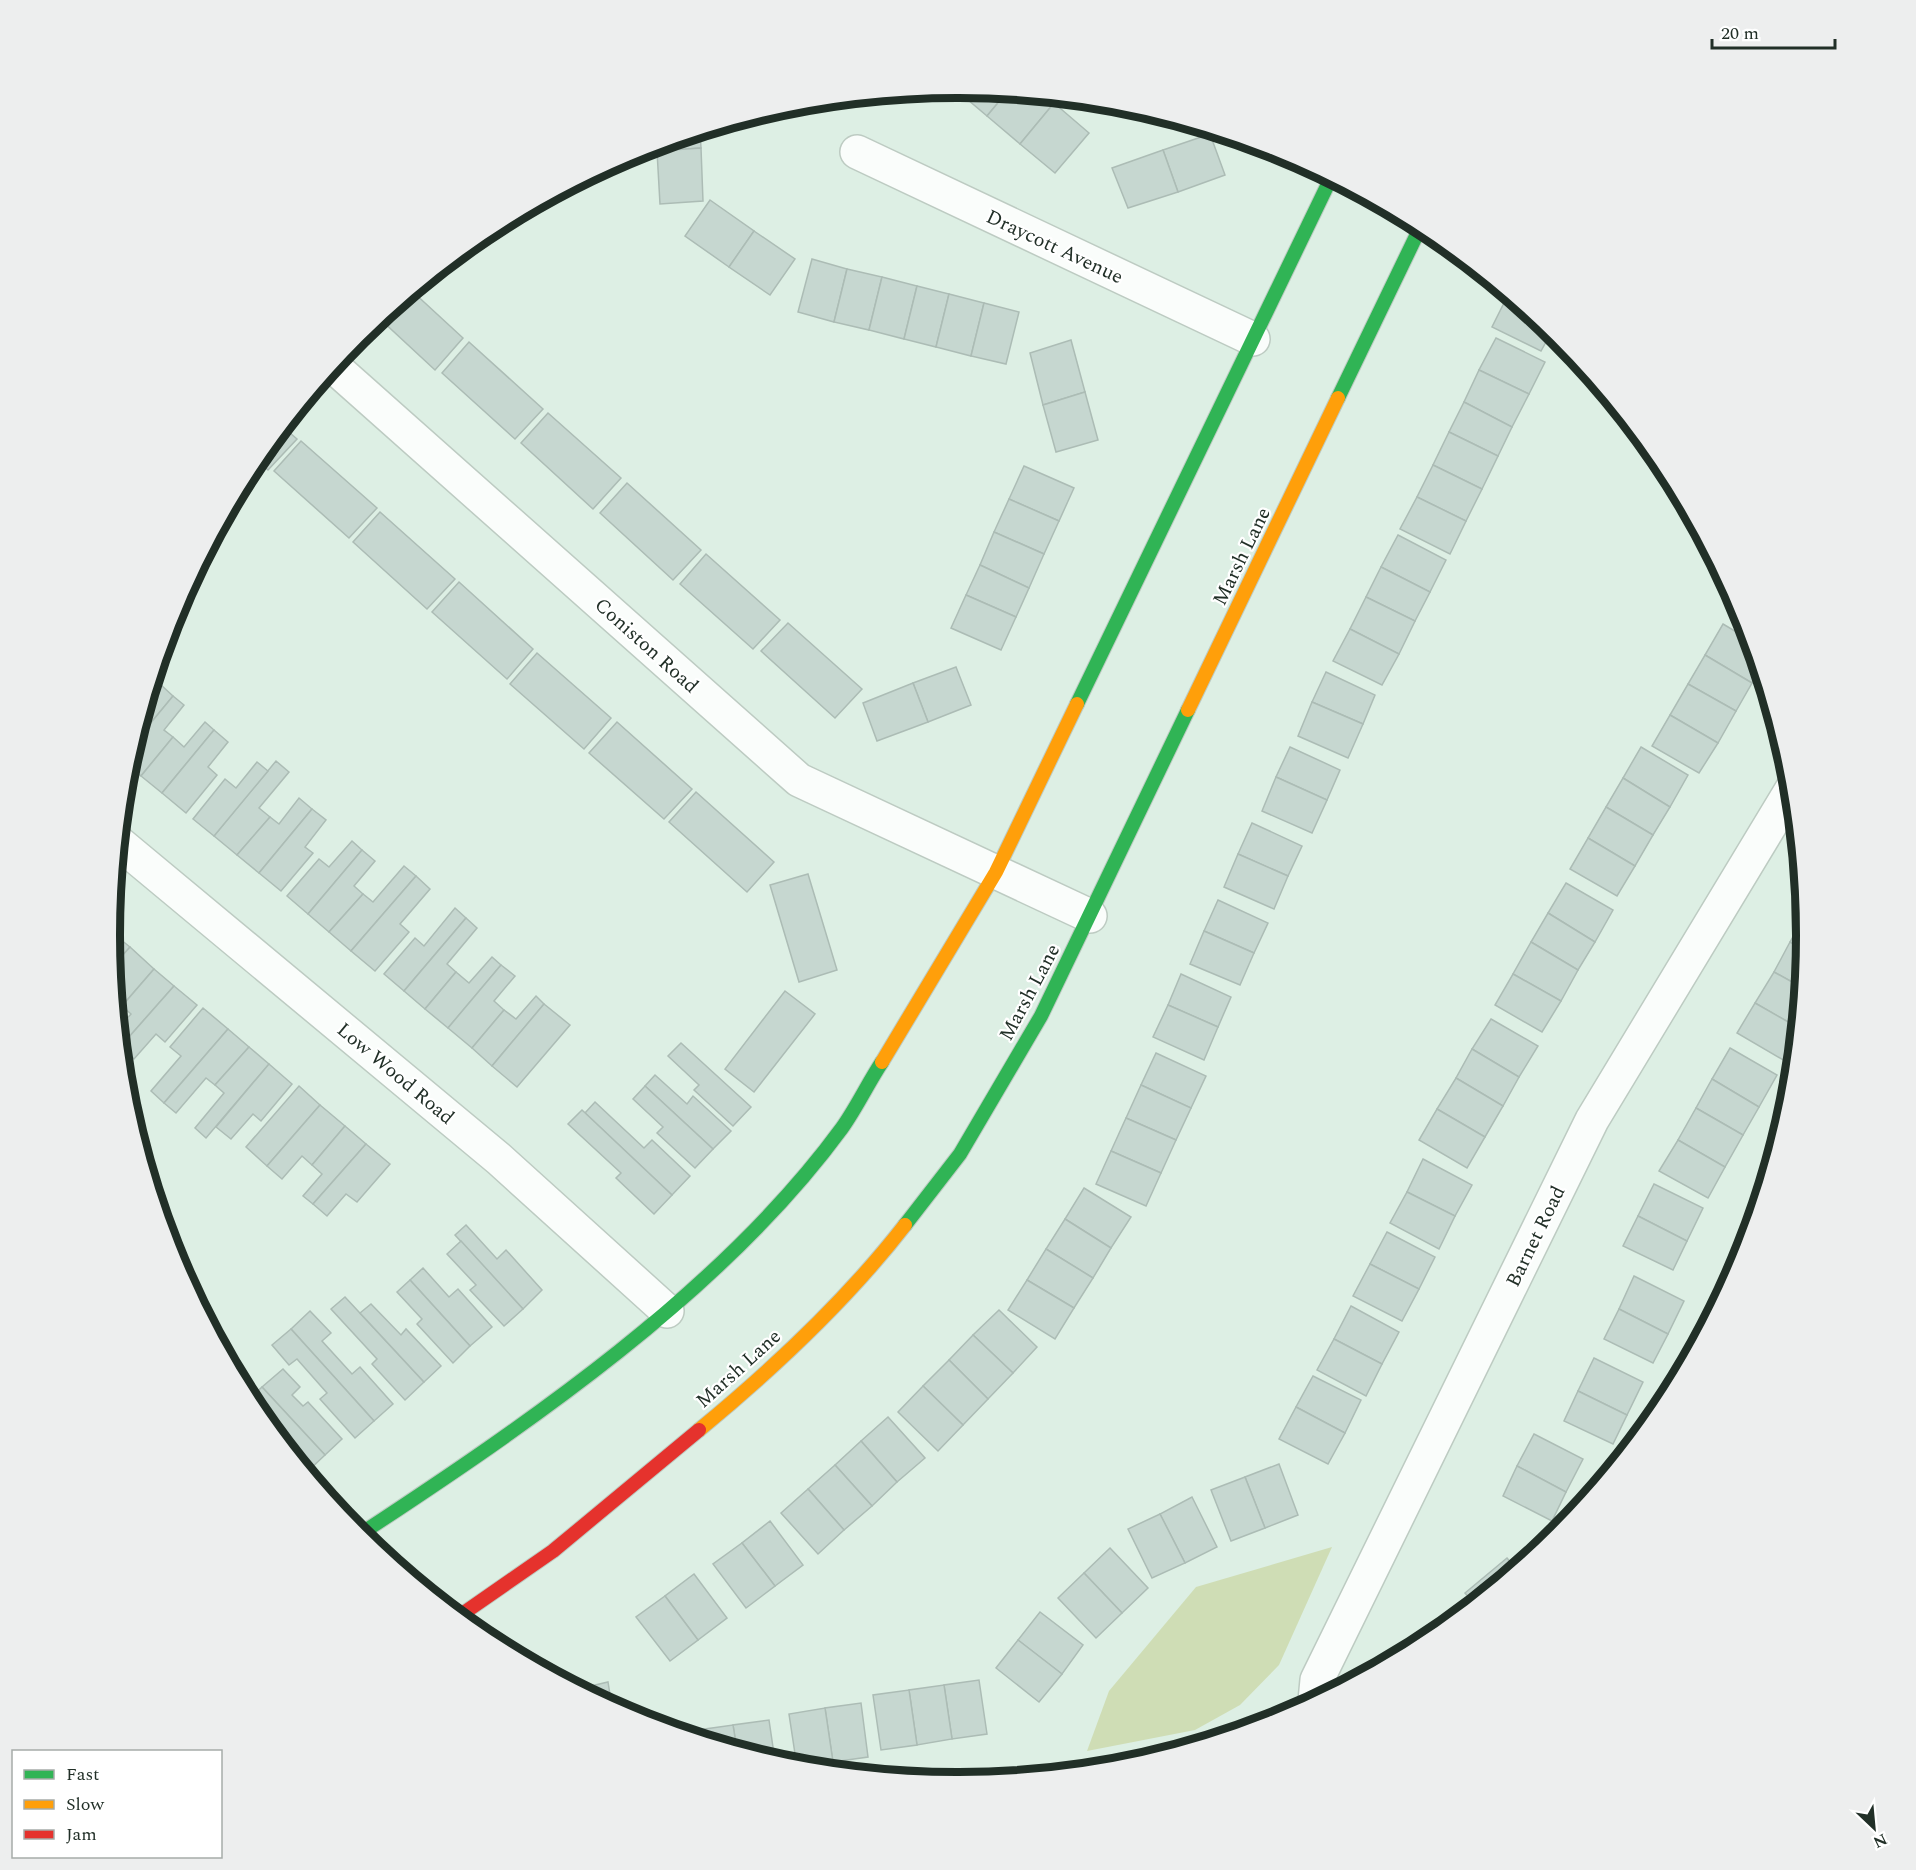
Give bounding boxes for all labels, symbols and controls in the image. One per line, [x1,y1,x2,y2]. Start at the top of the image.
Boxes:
scale bar [1712,12,1835,50]
text: 20 m [1721,20,1759,47]
street label: Draycott Avenue [981,202,1128,292]
street label: Marsh Lane [1205,502,1279,611]
street label: Coniston Road [588,591,705,701]
street label: Marsh Lane [992,939,1068,1046]
street label: Low Wood Road [330,1015,461,1132]
street label: Barnet Road [1498,1181,1573,1292]
street label: Marsh Lane [689,1322,788,1415]
legend [12,1750,222,1858]
text: Fast [66,1761,99,1788]
text: Slow [66,1791,105,1818]
north arrow [1844,1798,1904,1858]
text: Jam [66,1821,97,1848]
text: N [1869,1827,1891,1854]

